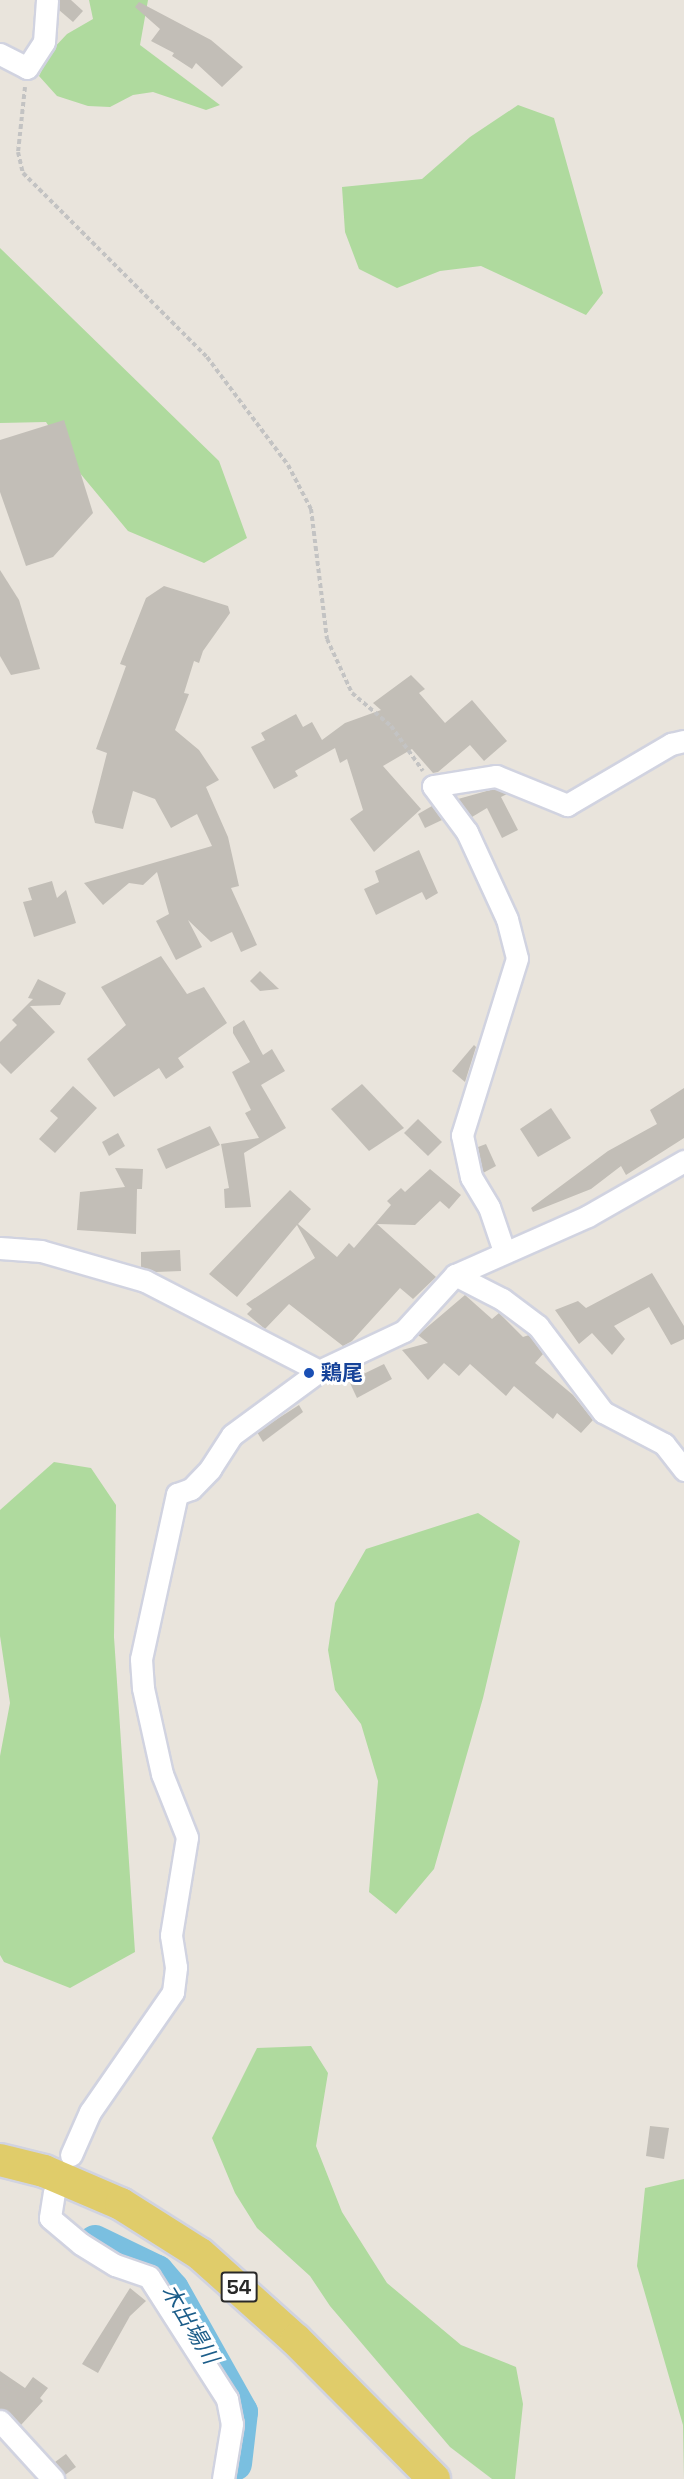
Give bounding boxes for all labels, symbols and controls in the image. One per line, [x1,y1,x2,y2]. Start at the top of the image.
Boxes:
place label: 鶏尾 [321,1360,363,1386]
marker: 鶏尾 [302,1366,316,1380]
road number: 54 [220,2270,258,2304]
water label: 木出場川 [156,2279,224,2369]

